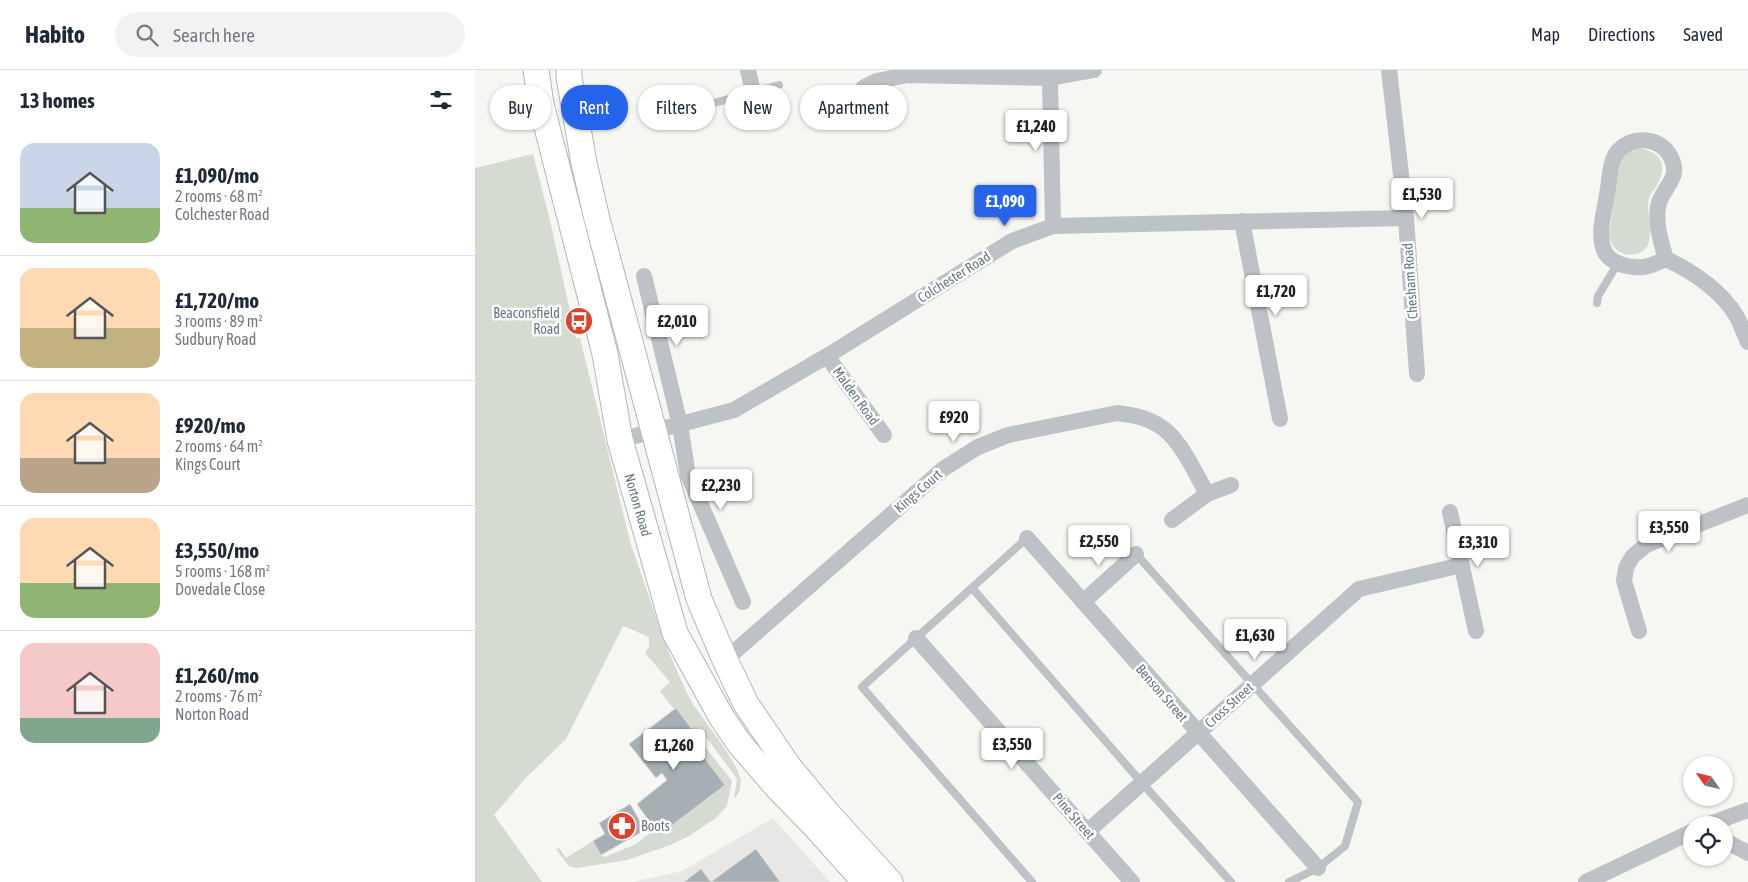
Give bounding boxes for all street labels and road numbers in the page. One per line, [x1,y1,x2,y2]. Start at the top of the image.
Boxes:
street label: Chesham Road [1399,242,1421,320]
street label: Colchester Road [915,248,993,306]
street label: Malden Road [830,364,882,428]
street label: Kings Court [891,466,945,516]
street label: Norton Road [621,472,655,538]
street label: Benson Street [1133,661,1191,725]
street label: Cross Street [1202,679,1256,731]
street label: Pine Street [1050,790,1098,842]

